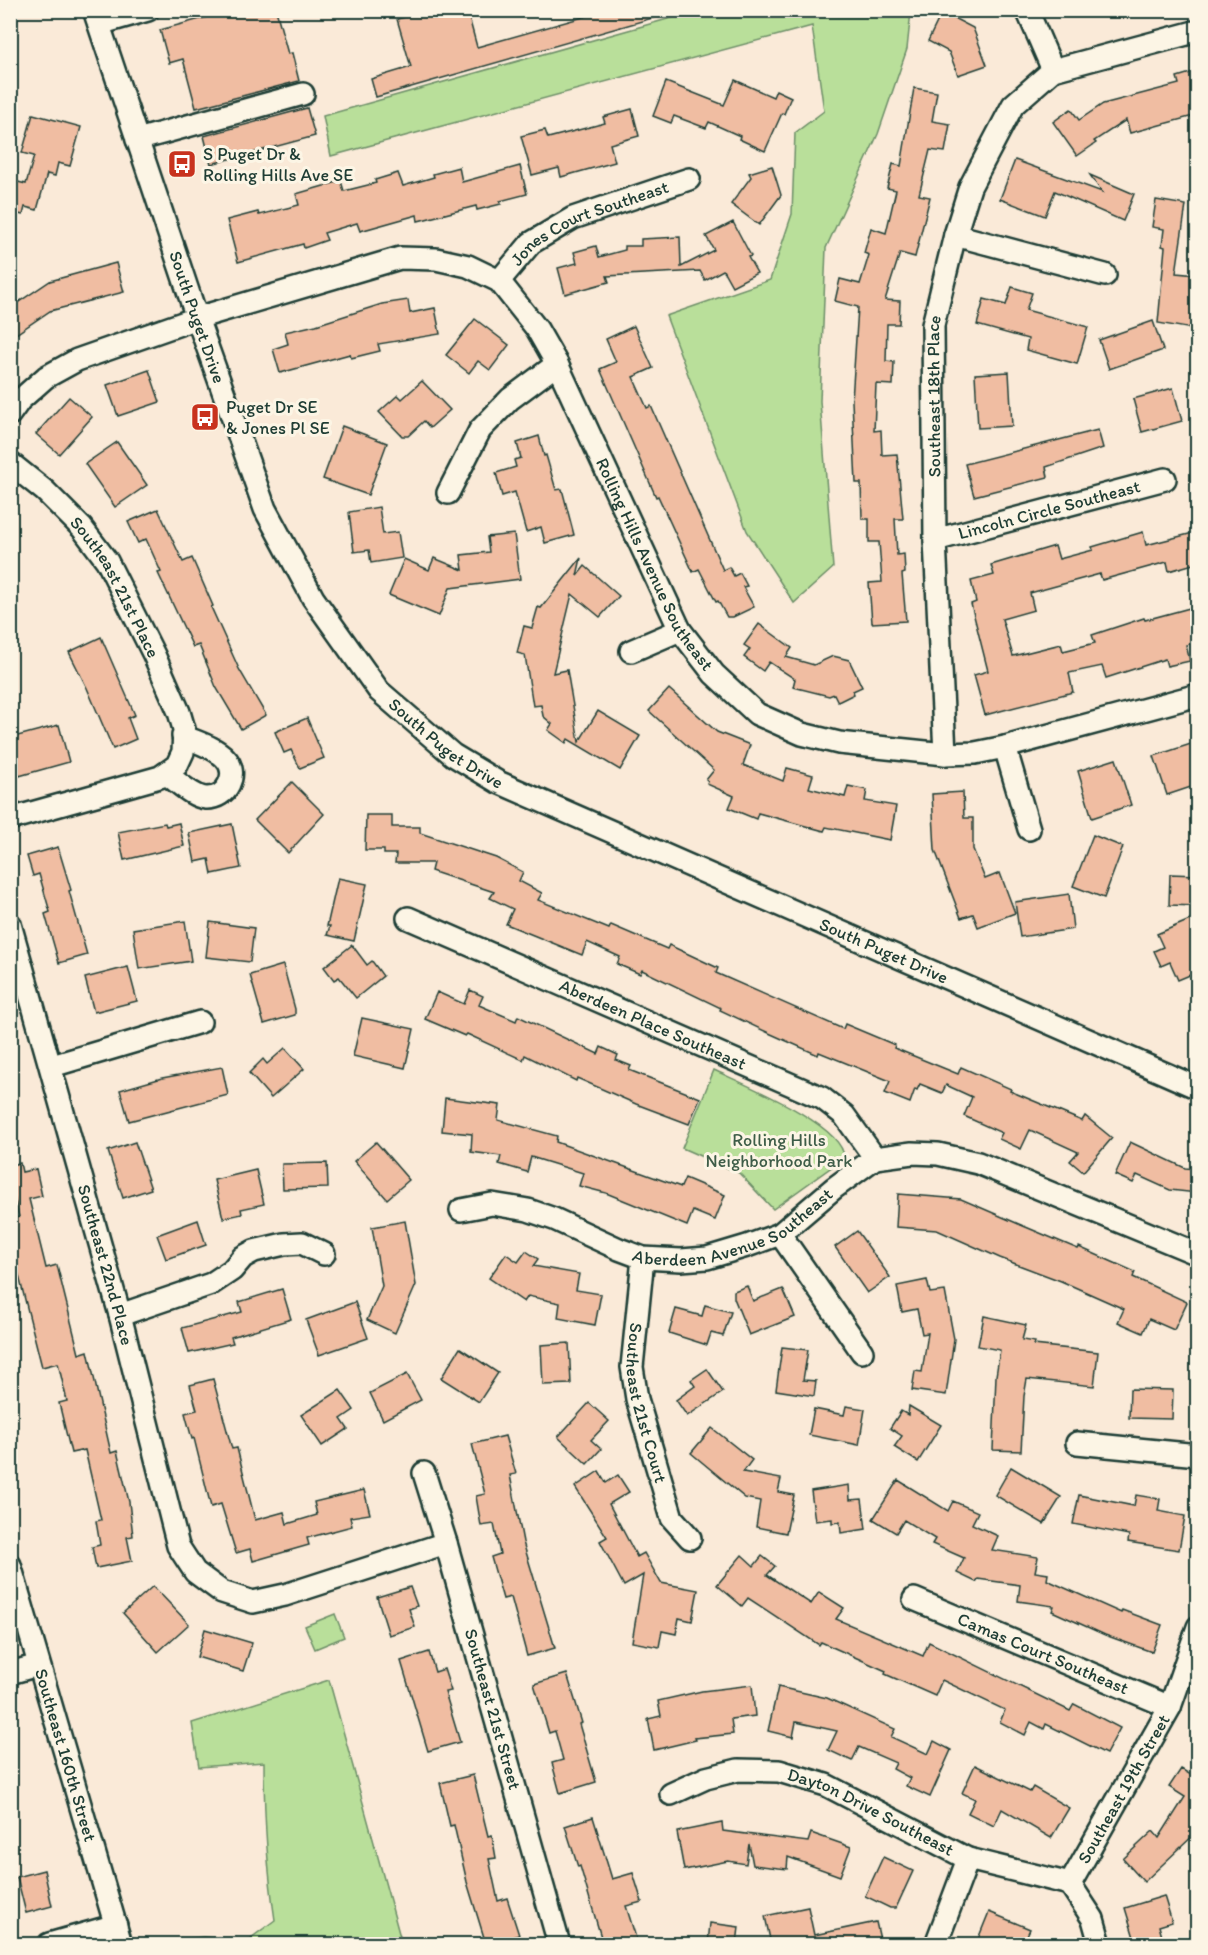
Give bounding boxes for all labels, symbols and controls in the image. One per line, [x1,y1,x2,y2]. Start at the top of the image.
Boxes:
place label: S Puget Dr & Rolling Hills Ave SE [203,143,353,186]
bus stop icon: S Puget Dr & Rolling Hills Ave SE [166,148,198,180]
street label: Jones Court Southeast [506,176,671,270]
street label: South Puget Drive [164,248,230,386]
street label: Southeast 18th Place [922,313,946,478]
place label: Puget Dr SE & Jones Pl SE [226,396,330,439]
bus stop icon: Puget Dr SE & Jones Pl SE [189,401,221,433]
street label: Rolling Hills Avenue Southeast [591,454,719,675]
street label: Lincoln Circle Southeast [956,475,1143,544]
street label: Southeast 21st Place [65,511,165,661]
street label: South Puget Drive [384,693,507,794]
street label: South Puget Drive [816,913,952,988]
street label: Aberdeen Place Southeast [556,974,750,1075]
park label: Rolling Hills Neighborhood Park [706,1129,852,1172]
street label: Southeast 22nd Place [73,1182,138,1348]
street label: Aberdeen Avenue Southeast [630,1183,837,1271]
street label: Southeast 21st Court [621,1322,672,1486]
street label: Camas Court Southeast [954,1608,1132,1699]
street label: Southeast 21st Street [460,1626,526,1792]
street label: Southeast 160th Street [30,1666,101,1844]
street label: Southeast 19th Street [1073,1710,1175,1868]
street label: Dayton Drive Southeast [785,1763,958,1861]

